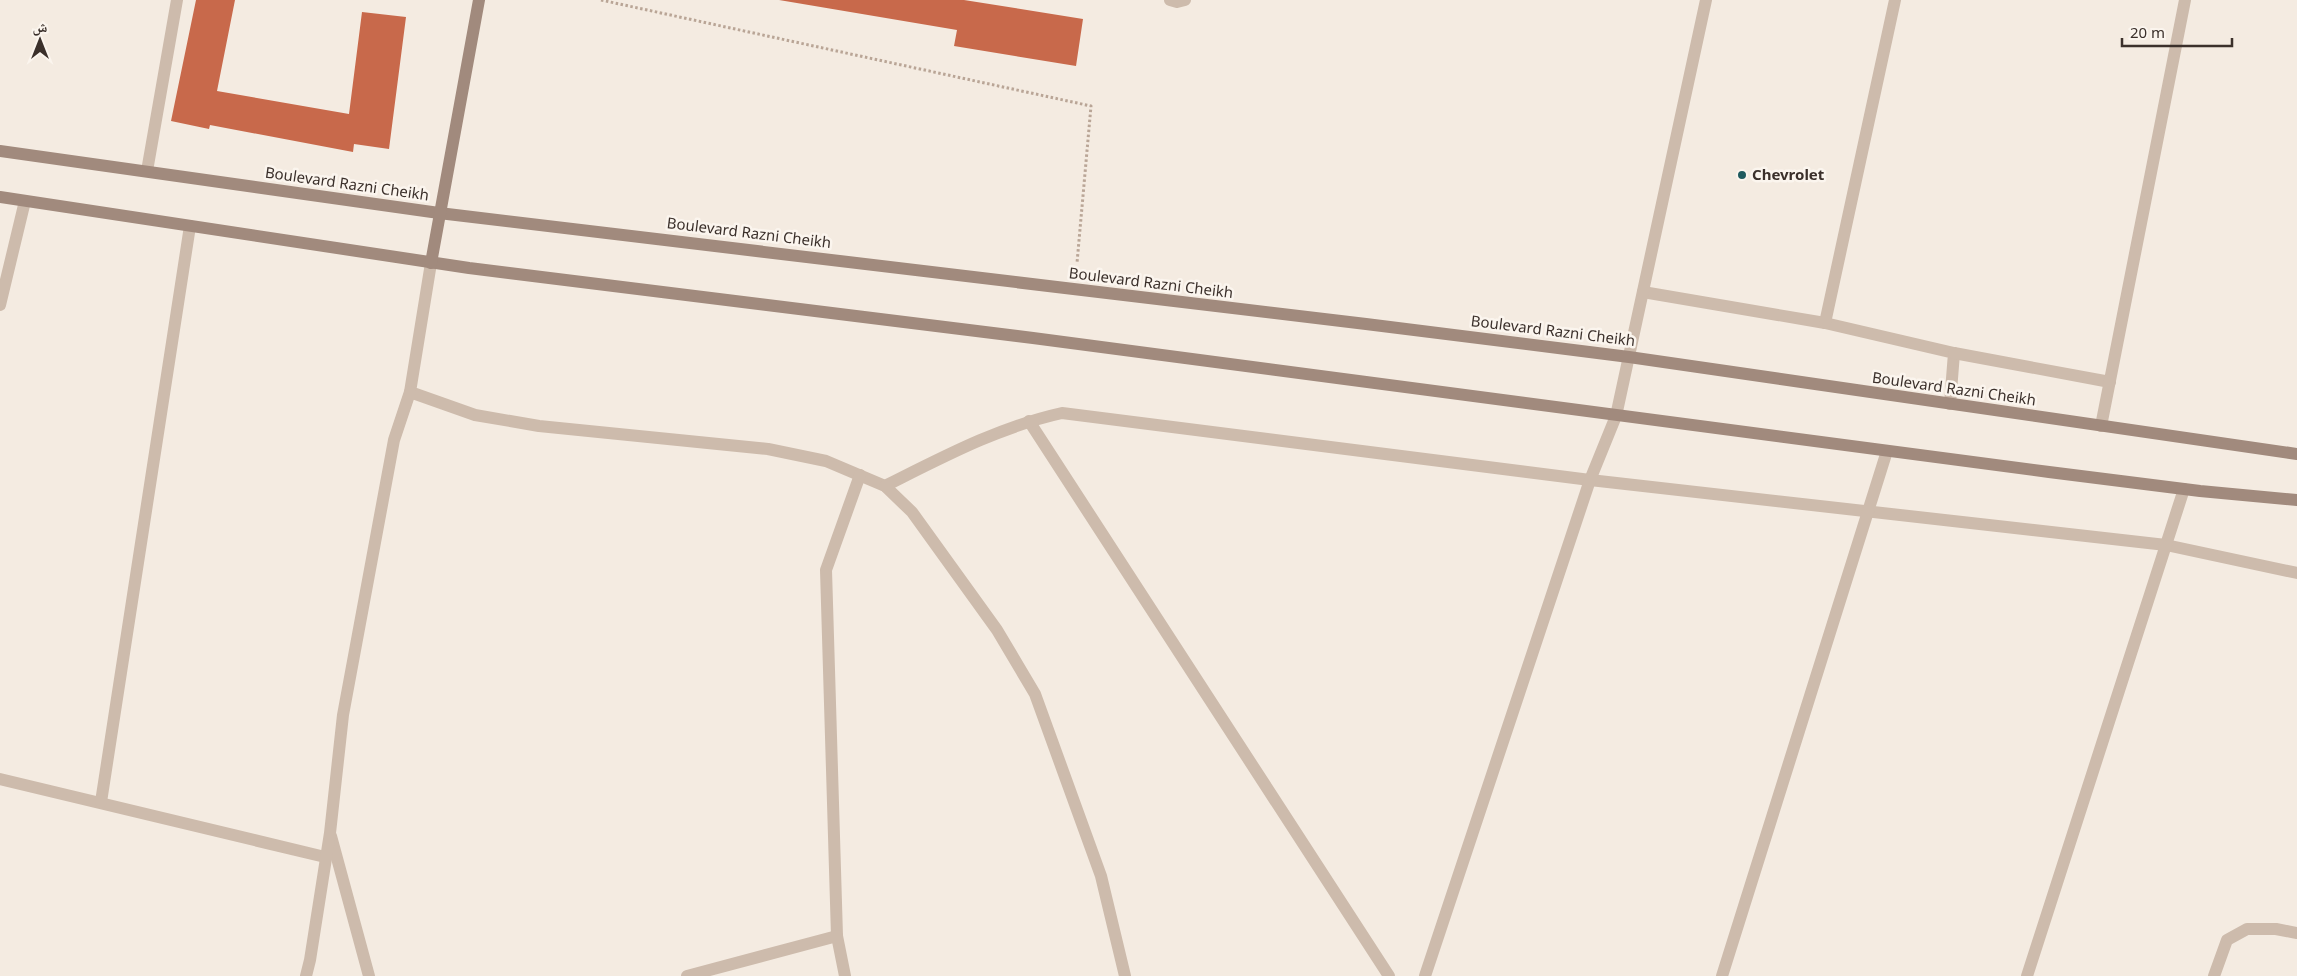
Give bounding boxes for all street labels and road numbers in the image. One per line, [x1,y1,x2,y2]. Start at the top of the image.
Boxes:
street label: Boulevard Razni Cheikh [264,162,430,204]
street label: Boulevard Razni Cheikh [666,212,832,252]
street label: Boulevard Razni Cheikh [1068,262,1234,302]
street label: Boulevard Razni Cheikh [1470,310,1636,350]
street label: Boulevard Razni Cheikh [1871,367,2037,409]

